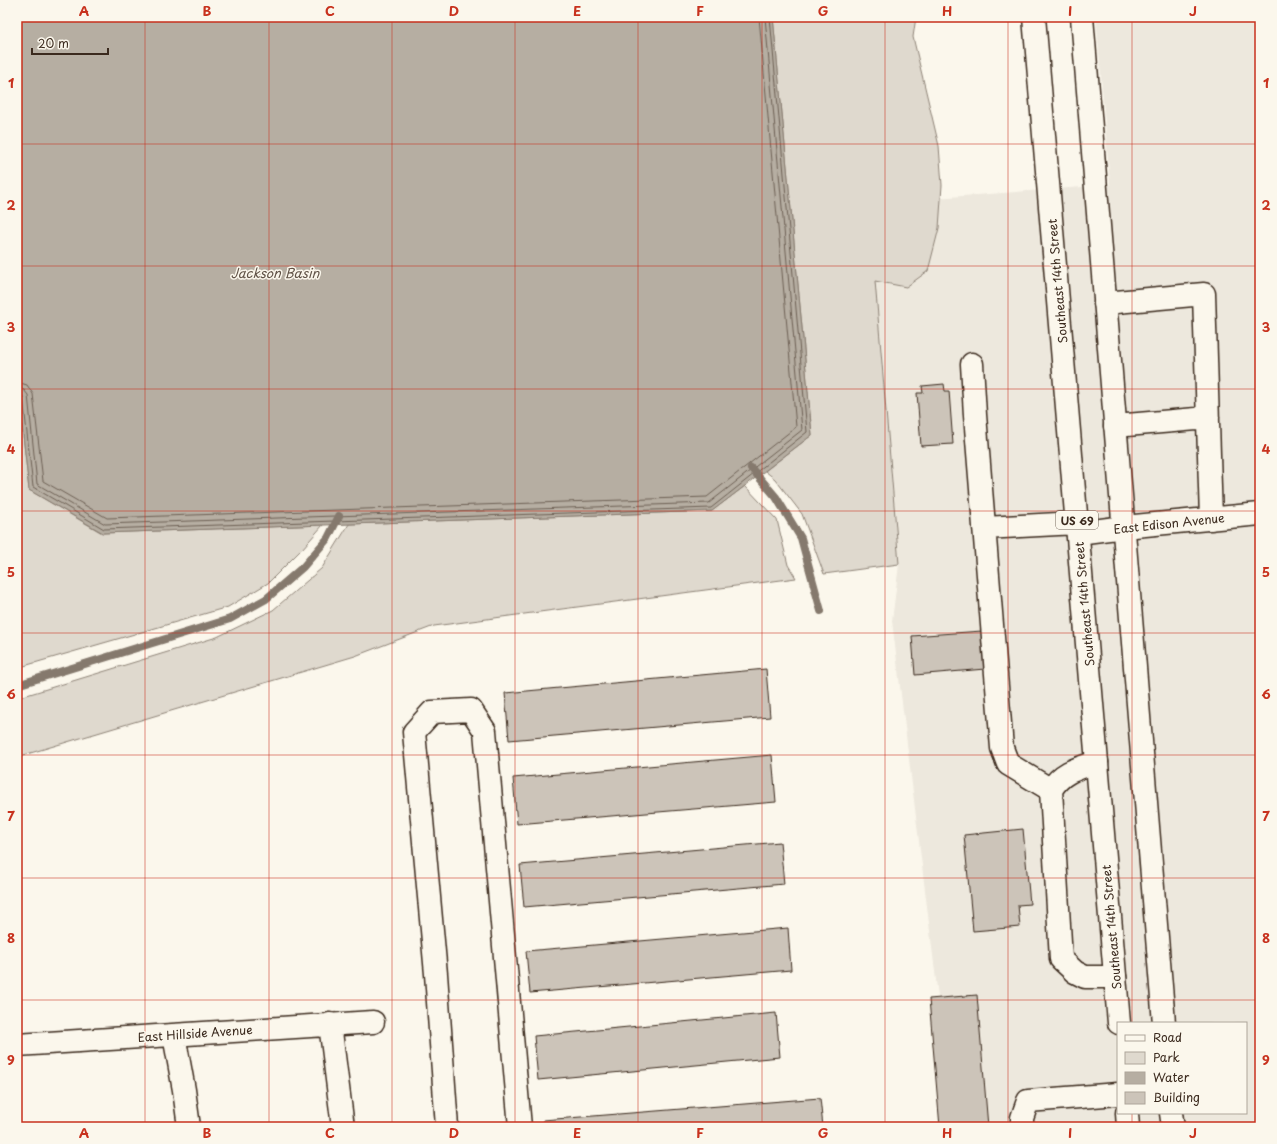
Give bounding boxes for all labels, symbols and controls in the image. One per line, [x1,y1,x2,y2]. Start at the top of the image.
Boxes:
text: A [79,1,89,20]
text: B [203,1,212,20]
text: C [325,1,335,20]
text: D [449,1,459,20]
text: E [573,1,581,20]
text: F [696,1,704,20]
text: G [818,1,828,20]
text: H [942,1,952,20]
text: I [1068,1,1072,20]
text: J [1189,1,1197,20]
scale bar [32,30,108,56]
text: 20 m [38,34,69,52]
text: 1 [8,73,14,92]
text: 1 [1263,73,1269,92]
text: 2 [6,195,16,214]
text: 2 [1261,195,1271,214]
street label: Southeast 14th Street [1043,218,1071,344]
water label: Jackson Basin [231,263,321,282]
text: 3 [7,317,16,336]
text: 3 [1262,317,1271,336]
text: 4 [7,439,16,458]
text: 4 [1262,439,1271,458]
street label: East Edison Avenue [1113,508,1226,538]
road number: US 69 [1056,511,1098,529]
street label: Southeast 14th Street [1070,541,1098,667]
text: 5 [7,562,15,581]
text: 5 [1262,562,1270,581]
text: 6 [6,684,16,703]
text: 6 [1261,684,1271,703]
text: 7 [7,806,15,825]
text: 7 [1262,806,1270,825]
street label: Southeast 14th Street [1097,864,1125,990]
text: 8 [7,928,15,947]
text: 8 [1262,928,1270,947]
street label: East Hillside Avenue [137,1020,253,1046]
legend [1117,1022,1247,1114]
text: Road [1153,1028,1182,1046]
text: Park [1153,1048,1180,1066]
text: 9 [7,1050,15,1069]
text: 9 [1262,1050,1270,1069]
text: Water [1153,1068,1190,1086]
text: Building [1153,1088,1200,1106]
text: A [79,1123,89,1142]
text: B [203,1123,212,1142]
text: C [325,1123,335,1142]
text: D [449,1123,459,1142]
text: E [573,1123,581,1142]
text: F [696,1123,704,1142]
text: G [818,1123,828,1142]
text: H [942,1123,952,1142]
text: I [1068,1123,1072,1142]
text: J [1189,1123,1197,1142]

